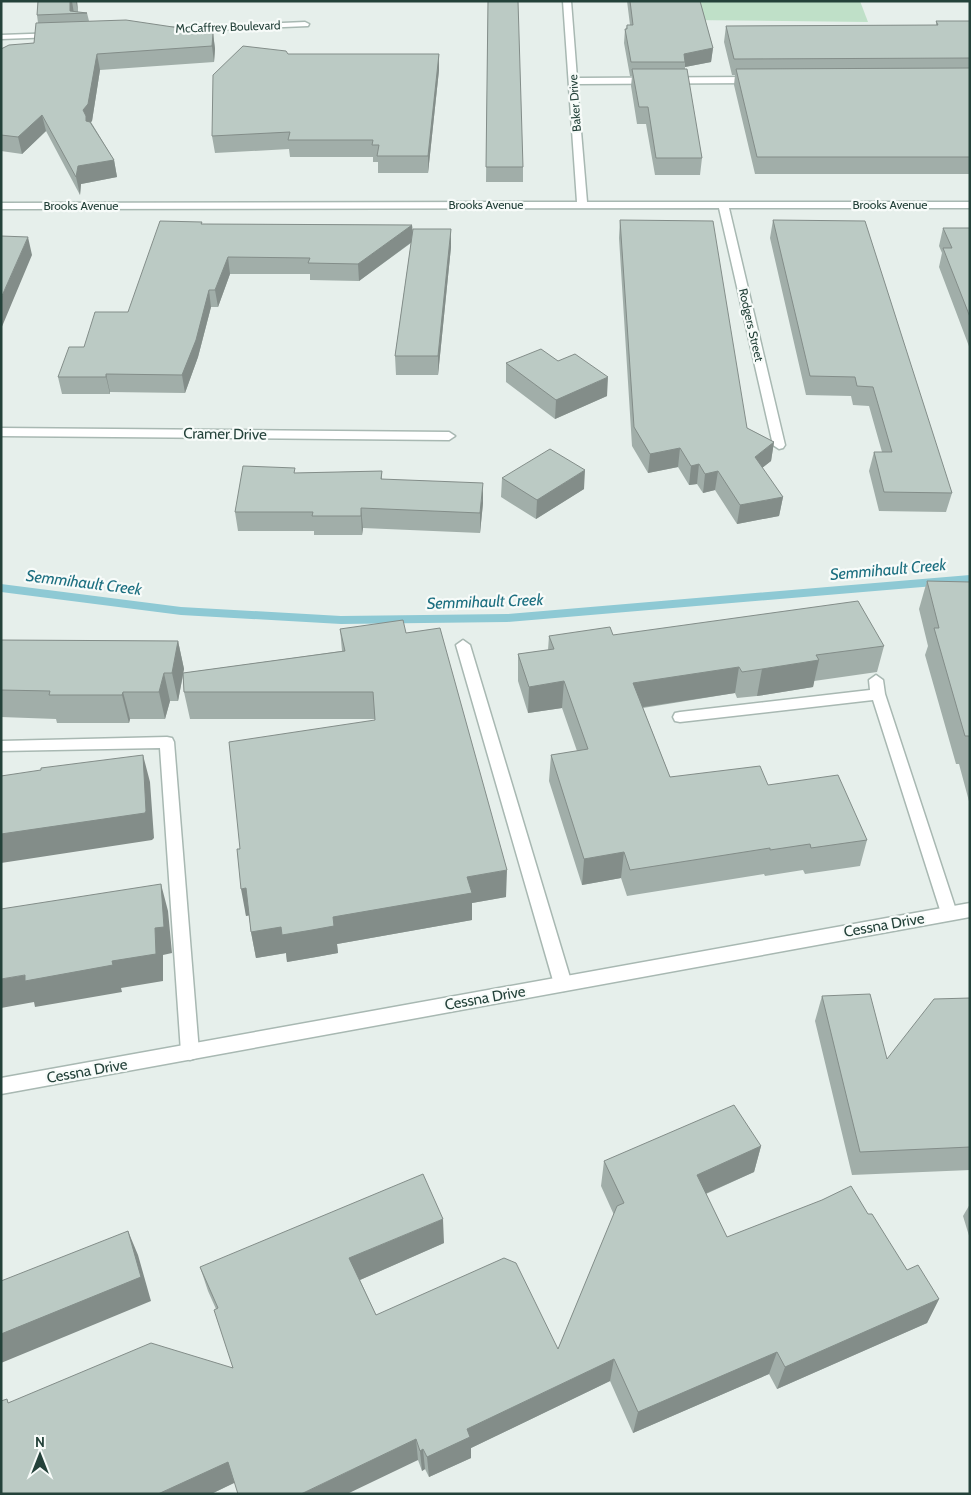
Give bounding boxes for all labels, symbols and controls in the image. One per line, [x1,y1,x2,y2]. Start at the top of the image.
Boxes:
street label: McCaffrey Boulevard [175,17,281,36]
street label: Baker Drive [565,74,584,132]
street label: Brooks Avenue [448,197,524,212]
street label: Brooks Avenue [852,197,928,212]
street label: Brooks Avenue [43,198,119,213]
street label: Rodgers Street [736,287,767,363]
street label: Cramer Drive [183,424,267,444]
water label: Semmihault Creek [829,555,948,584]
water label: Semmihault Creek [25,566,144,599]
water label: Semmihault Creek [426,590,545,613]
street label: Cessna Drive [842,909,926,941]
street label: Cessna Drive [443,982,527,1014]
street label: Cessna Drive [45,1055,129,1087]
north arrow [15,1430,65,1480]
text: N [35,1433,45,1451]

